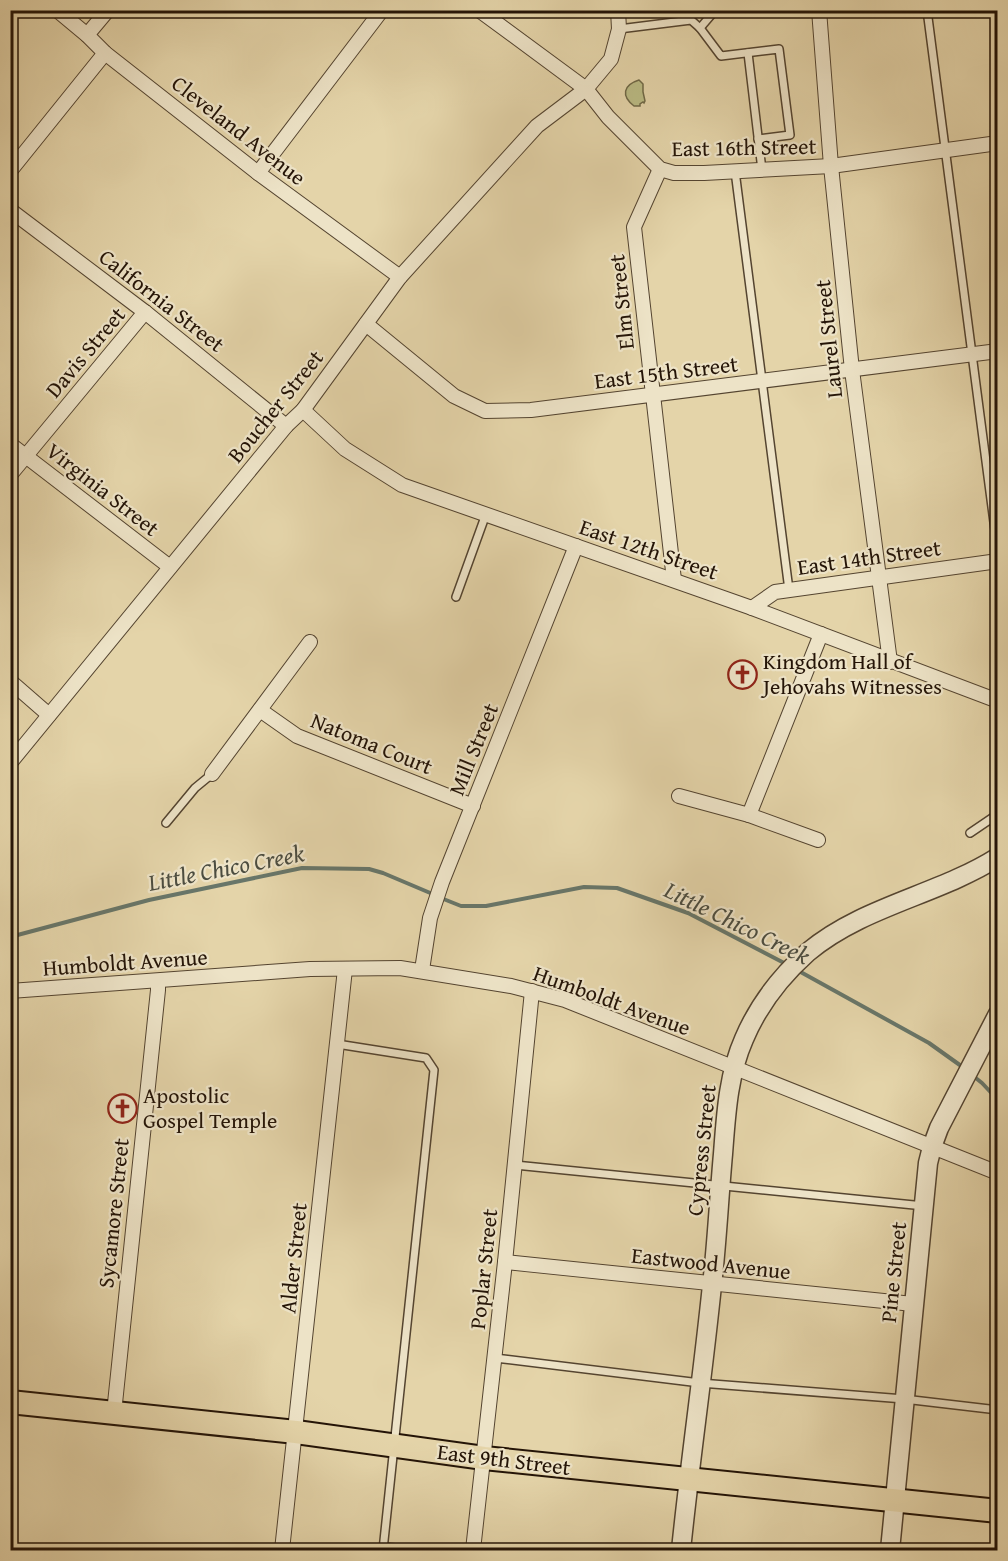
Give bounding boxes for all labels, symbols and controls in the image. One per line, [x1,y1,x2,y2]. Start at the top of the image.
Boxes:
street label: Cleveland Avenue [165,67,313,193]
street label: East 16th Street [671,130,817,164]
street label: California Street [92,241,232,359]
street label: Elm Street [600,252,642,351]
street label: Laurel Street [806,278,850,400]
street label: Davis Street [37,299,133,404]
street label: Boucher Street [219,342,331,469]
street label: East 15th Street [592,347,740,397]
street label: Virginia Street [39,434,167,544]
street label: East 12th Street [575,510,723,588]
street label: East 14th Street [795,531,943,583]
place label: Kingdom Hall of Jehovahs Witnesses [760,645,942,702]
church icon: Kingdom Hall of Jehovahs Witnesses [726,658,758,690]
street label: Mill Street [440,698,506,800]
street label: Natoma Court [306,704,438,782]
water label: Little Chico Creek [144,835,307,900]
water label: Little Chico Creek [658,872,816,973]
street label: Humboldt Avenue [41,940,209,984]
street label: Humboldt Avenue [529,957,695,1043]
place label: Apostolic Gospel Temple [143,1079,277,1136]
street label: Cypress Street [678,1083,724,1217]
church icon: Apostolic Gospel Temple [106,1092,138,1124]
street label: Sycamore Street [89,1136,137,1290]
street label: Alder Street [271,1201,315,1315]
street label: Poplar Street [461,1207,505,1331]
street label: Pine Street [872,1220,914,1324]
street label: Eastwood Avenue [630,1239,792,1287]
street label: East 9th Street [436,1435,573,1483]

